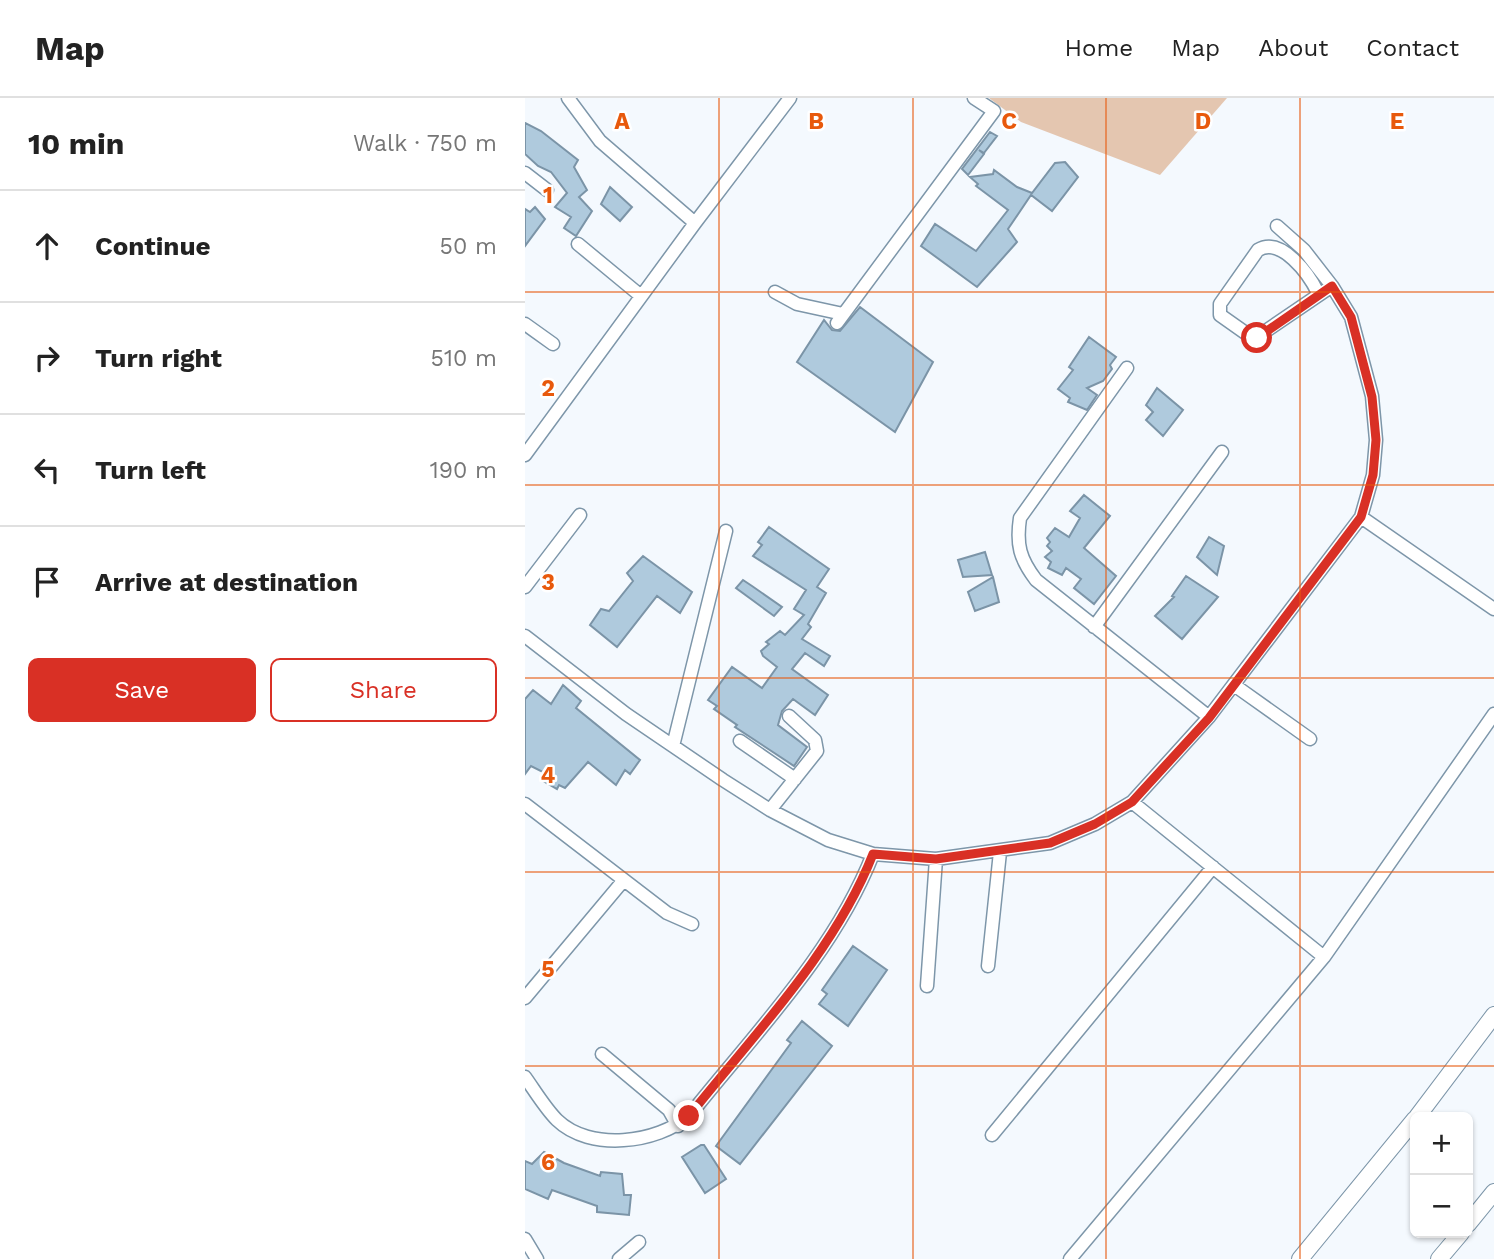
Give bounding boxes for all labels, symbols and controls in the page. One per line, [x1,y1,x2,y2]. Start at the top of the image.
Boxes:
text: Map [35,29,105,68]
text: Home [1065,34,1133,62]
text: Map [1171,34,1220,62]
text: About [1258,34,1328,62]
text: Contact [1366,34,1459,62]
text: A [614,108,630,135]
text: B [808,108,824,135]
text: C [1001,108,1017,135]
text: D [1195,108,1211,135]
text: E [1390,108,1404,135]
text: 10 min [28,126,124,161]
text: Walk · 750 m [353,130,497,157]
text: 1 [543,182,553,209]
icon: ahead [28,227,66,265]
text: Continue [95,231,211,261]
text: 50 m [440,233,497,260]
route start [1241,322,1272,353]
icon: right [28,339,66,377]
text: Turn right [95,343,222,373]
text: 510 m [431,345,497,372]
text: 2 [541,375,555,402]
icon: left [28,451,66,489]
text: Turn left [95,455,206,485]
text: 190 m [430,457,497,484]
icon: arrive [28,563,66,601]
text: Arrive at destination [95,567,358,597]
text: 3 [541,569,555,596]
button: Save [28,658,256,722]
button: Share [270,658,497,722]
text: 4 [541,762,556,789]
text: 5 [541,956,555,983]
route end [673,1100,704,1131]
map controls [1410,1112,1473,1238]
button: + [1410,1112,1473,1175]
text: 6 [541,1149,555,1176]
button: − [1410,1175,1473,1238]

